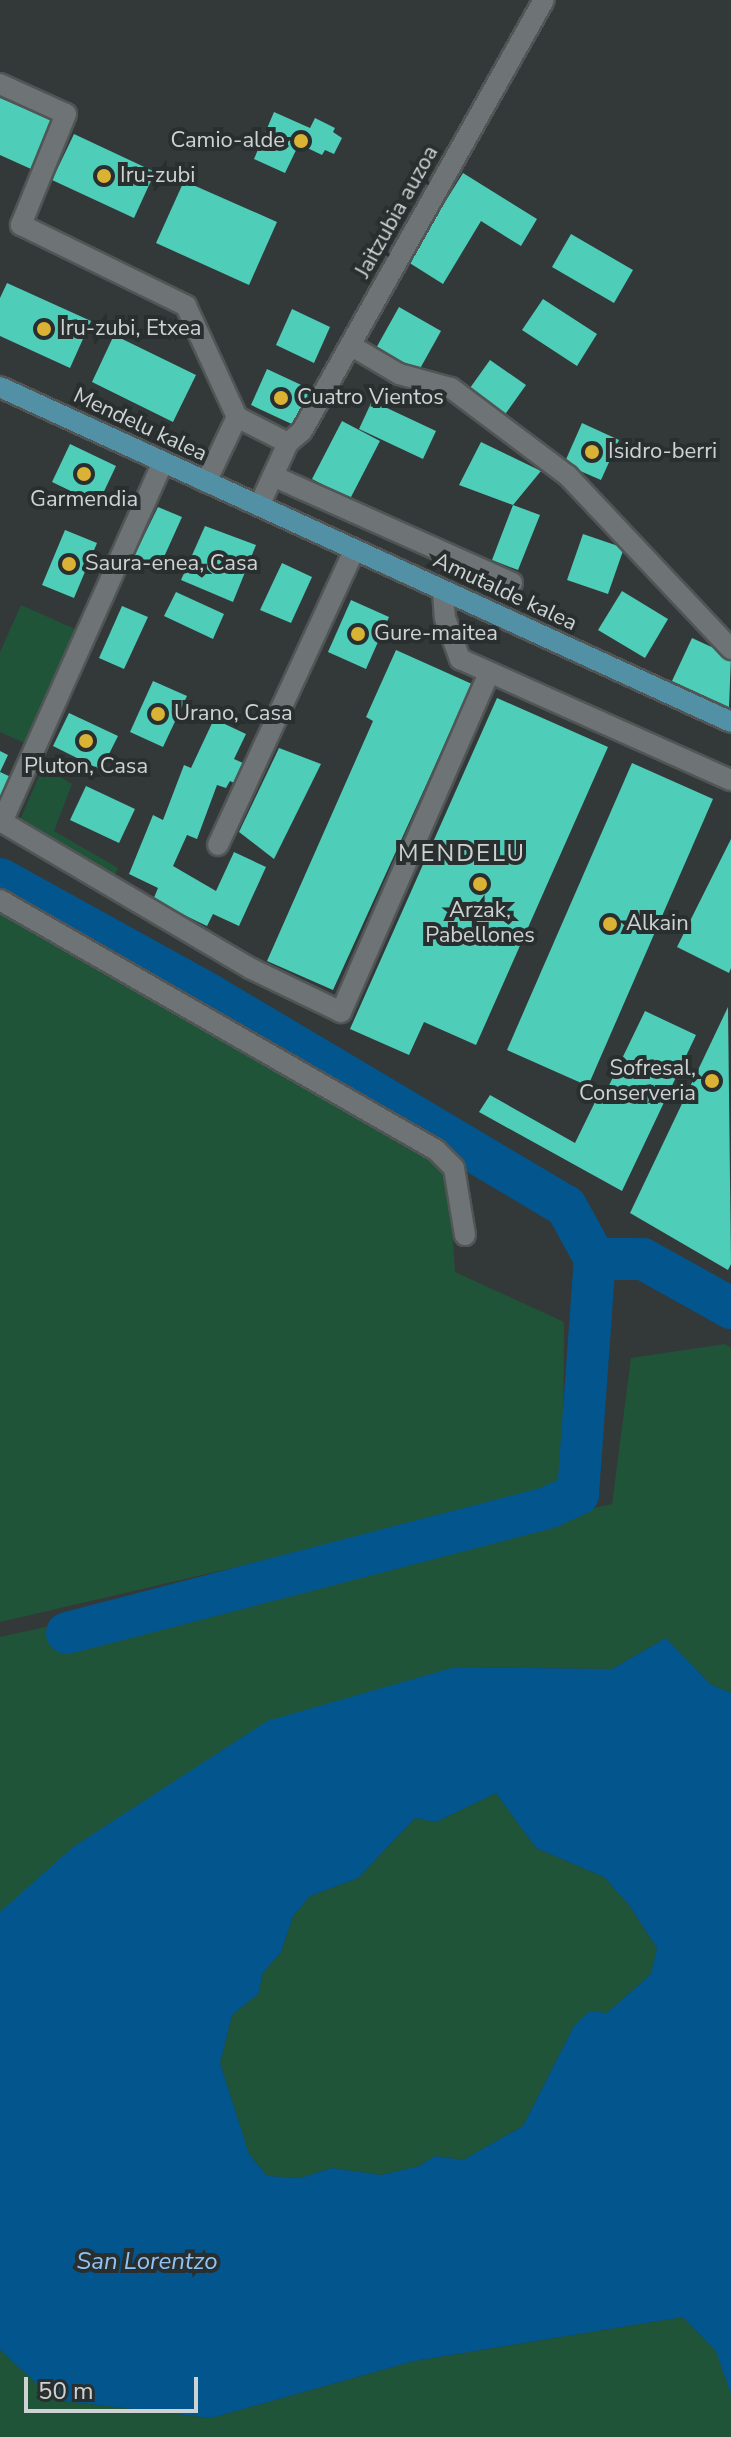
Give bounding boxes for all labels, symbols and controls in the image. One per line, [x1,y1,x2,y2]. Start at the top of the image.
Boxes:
place label: Camio-alde [170,128,285,154]
marker: Camio-alde [292,132,310,150]
street label: Jaitzubia auzoa [350,141,444,283]
place label: Iru-zubi [120,163,195,189]
marker: Iru-zubi [95,167,113,185]
place label: Iru-zubi, Etxea [60,316,201,342]
marker: Iru-zubi, Etxea [35,320,53,338]
street label: Mendelu kalea [69,383,211,467]
place label: Cuatro Vientos [297,385,444,411]
marker: Cuatro Vientos [272,389,290,407]
place label: Isidro-berri [608,439,717,465]
marker: Isidro-berri [583,443,601,461]
marker: Garmendia [75,465,93,483]
place label: Garmendia [30,487,138,513]
street label: Amutalde kalea [429,547,581,637]
place label: Saura-enea, Casa [85,551,258,577]
marker: Saura-enea, Casa [60,555,78,573]
place label: Gure-maitea [374,621,498,647]
marker: Gure-maitea [349,625,367,643]
place label: Urano, Casa [174,701,293,727]
marker: Urano, Casa [149,705,167,723]
marker: Pluton, Casa [77,732,95,750]
place label: Pluton, Casa [24,754,148,780]
district label: MENDELU [398,840,526,868]
marker: Arzak, Pabellones [471,875,489,893]
place label: Arzak, Pabellones [425,897,535,948]
place label: Alkain [626,911,689,937]
marker: Alkain [601,915,619,933]
place label: Sofresal, Conserveria [579,1055,696,1106]
marker: Sofresal, Conserveria [703,1072,721,1090]
water label: San Lorentzo [77,2248,217,2276]
scale bar [28,2361,202,2411]
text: 50 m [38,2375,94,2407]

